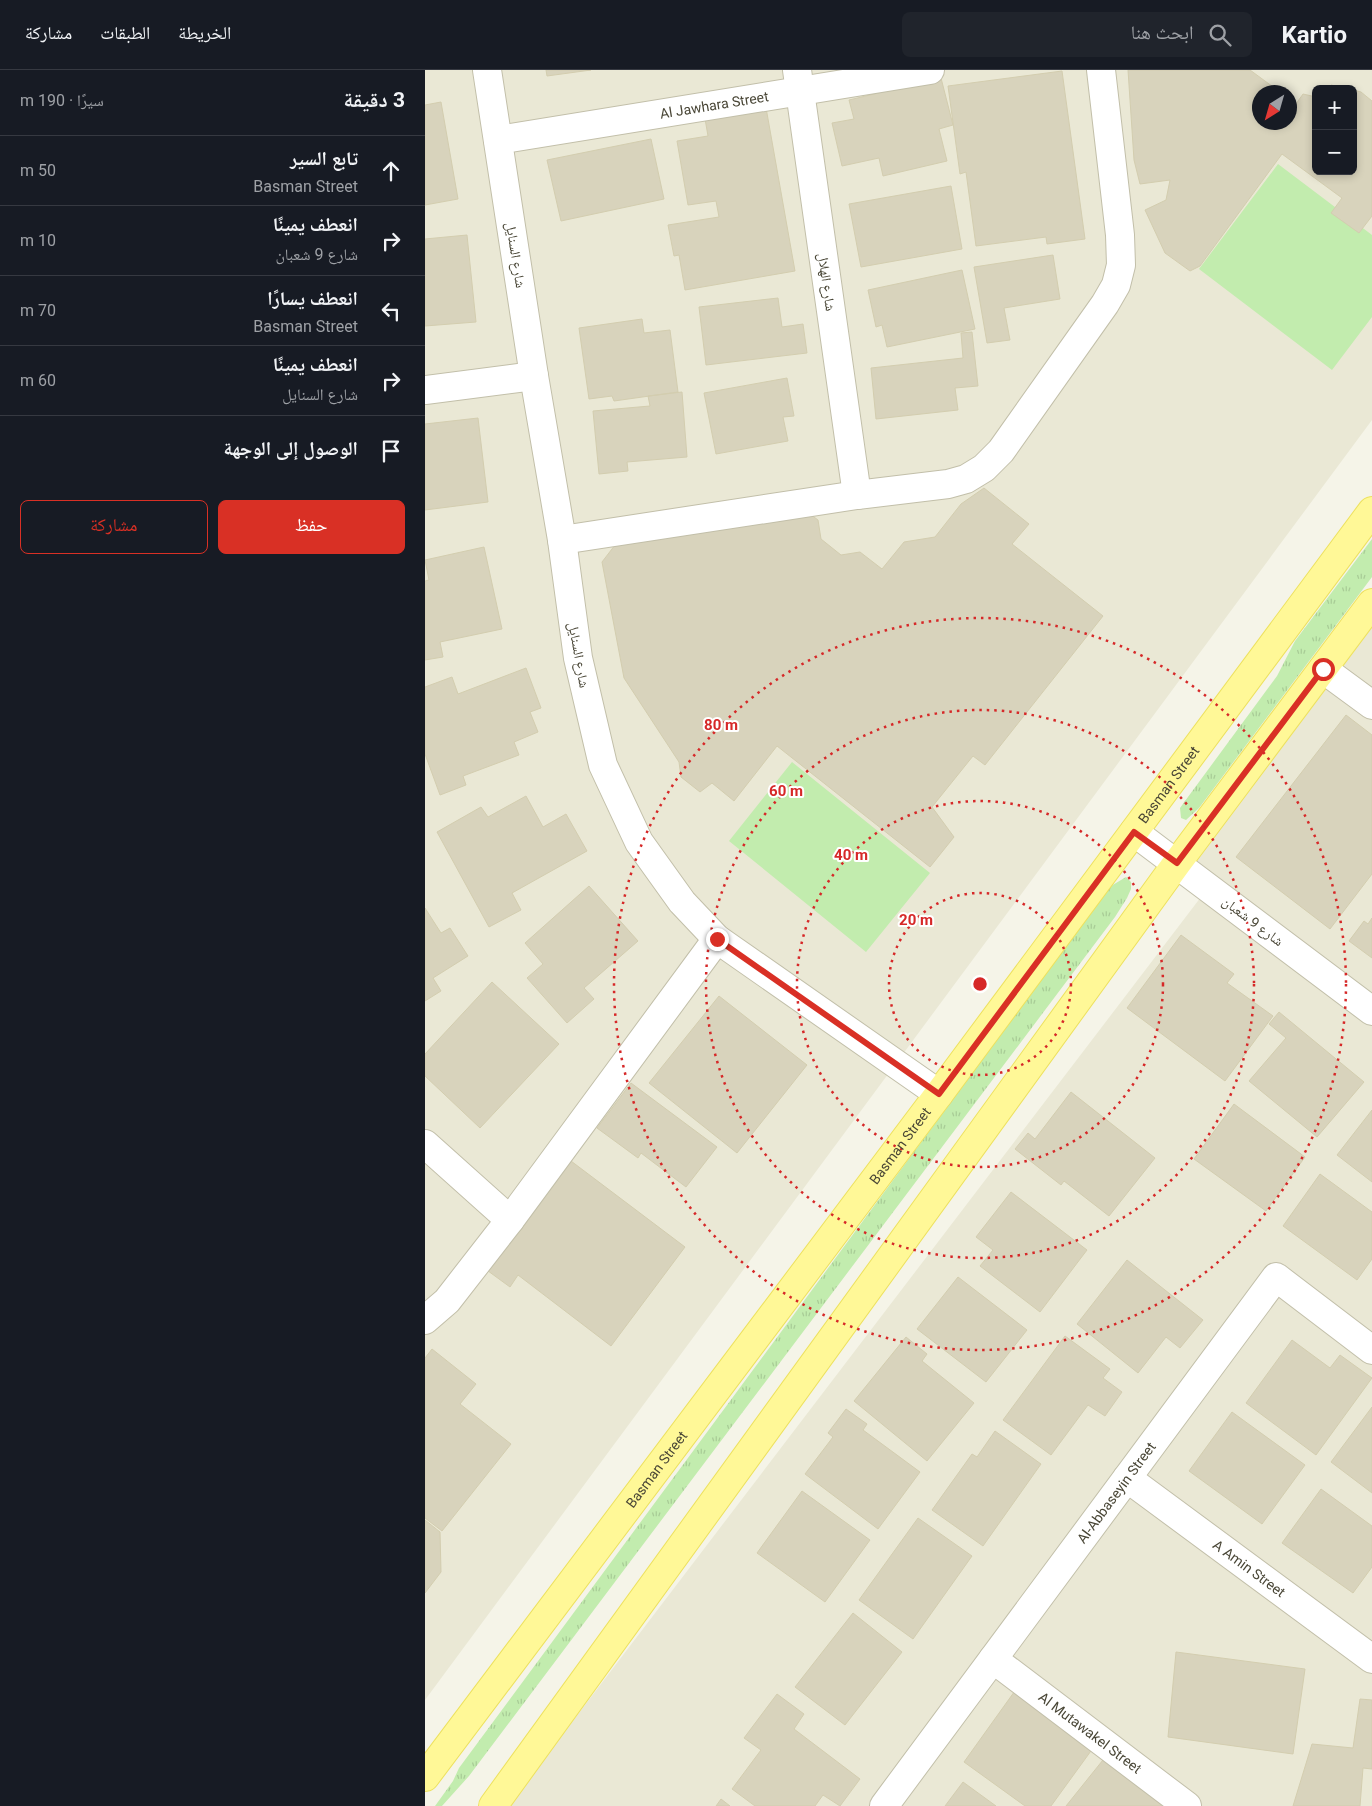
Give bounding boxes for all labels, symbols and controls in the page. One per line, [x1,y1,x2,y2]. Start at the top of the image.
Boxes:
search box [902,12,1252,57]
text: ابحث هنا [1131,21,1194,44]
icon: search [1206,21,1234,49]
text: Kartio [1282,21,1347,49]
text: مشاركة [25,22,72,43]
text: الطبقات [100,22,150,43]
text: الخريطة [178,22,231,43]
north arrow [1252,85,1297,130]
map controls [1312,85,1357,175]
button: + [1312,85,1357,130]
text: 3 دقيقة [344,88,405,112]
street label: Al Jawhara Street [659,88,770,122]
text: سيرًا · 190 m [20,91,104,110]
button: − [1312,130,1357,175]
text: تابع السير [290,147,358,170]
icon: ahead [377,157,405,185]
text: 50 m [20,161,56,180]
text: Basman Street [253,177,358,196]
text: انعطف يمينًا [273,213,358,236]
street label: شارع السنايل [501,221,529,289]
icon: right [377,227,405,255]
text: 10 m [20,231,56,250]
text: شارع 9 شعبان [275,245,358,264]
street label: شارع الهلال [813,252,839,312]
text: انعطف يسارًا [267,287,358,310]
icon: left [377,297,405,325]
text: 70 m [20,301,56,320]
text: Basman Street [253,317,358,336]
text: انعطف يمينًا [273,353,358,376]
icon: right [377,367,405,395]
text: 60 m [20,371,56,390]
text: شارع السنايل [282,385,358,404]
text: الوصول إلى الوجهة [224,437,358,460]
icon: arrive [377,437,405,465]
button: مشاركة [20,500,208,554]
button: حفظ [218,500,405,554]
street label: شارع السنايل [563,621,593,689]
route start [1312,658,1335,681]
text: 80 m [704,716,738,734]
street label: Basman Street [1135,743,1203,826]
text: 60 m [769,782,803,800]
text: 40 m [834,846,868,864]
street label: شارع 9 شعبان [1218,893,1287,951]
text: 20 m [899,911,933,929]
route end [706,928,729,951]
centre of rings [971,975,989,993]
street label: Basman Street [866,1104,934,1187]
street label: Basman Street [623,1428,691,1511]
street label: Al-Abbaseyin Street [1074,1439,1159,1546]
street label: A Amin Street [1210,1536,1289,1600]
street label: Al Mutawakel Street [1036,1689,1145,1777]

